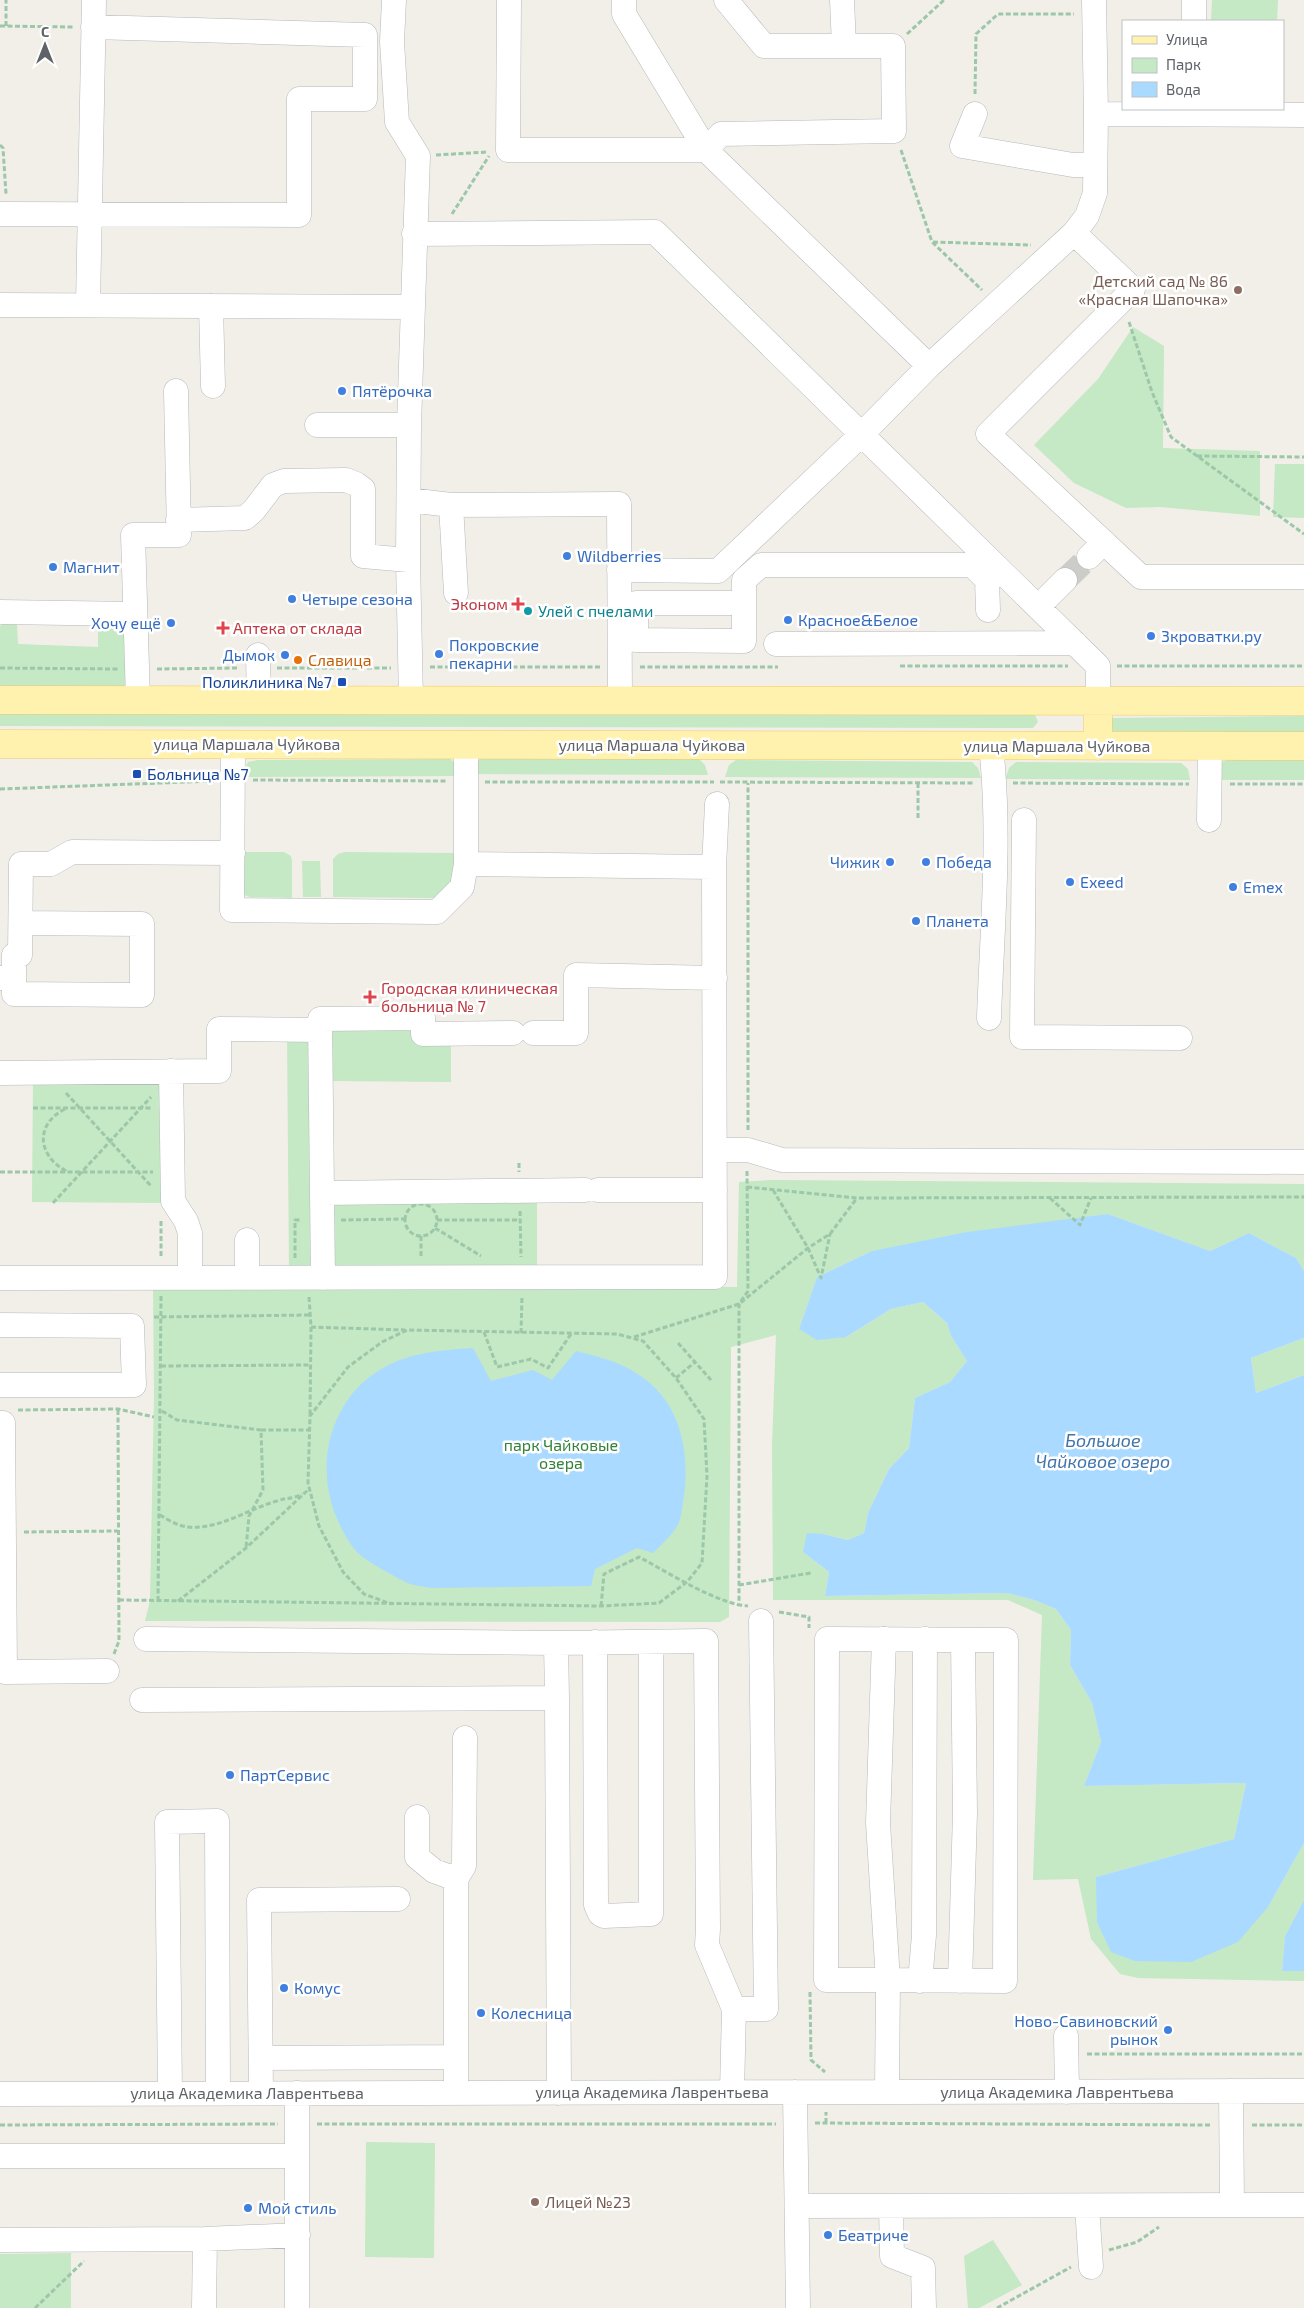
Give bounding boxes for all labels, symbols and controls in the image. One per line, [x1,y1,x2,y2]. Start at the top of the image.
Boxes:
north arrow [20,20,70,70]
legend [1122,20,1284,110]
text: С [41,23,49,40]
text: Улица [1166,30,1208,48]
text: Парк [1166,55,1201,73]
text: Вода [1166,80,1201,98]
place label: Детский сад № 86 «Красная Шапочка» [1078,271,1228,308]
marker: Детский сад № 86 «Красная Шапочка» [1232,284,1244,296]
place label: Пятёрочка [352,381,432,400]
marker: Пятёрочка [336,385,348,397]
place label: Wildberries [577,546,661,565]
marker: Wildberries [561,550,573,562]
place label: Магнит [63,557,120,576]
marker: Магнит [47,561,59,573]
place label: Четыре сезона [302,589,413,608]
marker: Четыре сезона [286,593,298,605]
place label: Эконом [451,594,508,613]
marker: Эконом [512,598,524,610]
place label: Улей с пчелами [538,601,653,620]
marker: Улей с пчелами [522,605,534,617]
place label: Красное&Белое [798,610,918,629]
place label: Хочу ещё [91,613,161,633]
marker: Красное&Белое [782,614,794,626]
marker: Хочу ещё [165,617,177,629]
place label: Аптека от склада [233,618,362,637]
marker: Аптека от склада [217,622,229,634]
place label: 3кроватки.ру [1161,626,1262,646]
marker: 3кроватки.ру [1145,630,1157,642]
place label: Покровские пекарни [449,635,539,672]
place label: Дымок [223,645,275,664]
marker: Покровские пекарни [433,648,445,660]
marker: Дымок [279,649,291,661]
place label: Славица [308,650,372,669]
marker: Славица [292,654,304,666]
place label: Поликлиника №7 [202,672,332,691]
marker: Поликлиника №7 [336,676,348,688]
street label: улица Маршала Чуйкова [154,734,340,754]
street label: улица Маршала Чуйкова [559,735,745,755]
street label: улица Маршала Чуйкова [964,736,1150,756]
place label: Больница №7 [147,764,249,783]
marker: Больница №7 [131,768,143,780]
place label: Чижик [830,852,880,871]
place label: Победа [936,852,992,871]
marker: Чижик [884,856,896,868]
marker: Победа [920,856,932,868]
place label: Exeed [1080,872,1124,891]
marker: Exeed [1064,876,1076,888]
place label: Emex [1243,877,1284,896]
marker: Emex [1227,881,1239,893]
place label: Планета [926,911,989,930]
marker: Планета [910,915,922,927]
place label: Городская клиническая больница № 7 [381,978,558,1015]
marker: Городская клиническая больница № 7 [363,990,377,1004]
water label: Большое Чайковое озеро [1036,1429,1170,1472]
park label: парк Чайковые озера [504,1435,618,1472]
place label: ПартСервис [240,1765,330,1784]
marker: ПартСервис [224,1769,236,1781]
place label: Комус [294,1978,341,1998]
marker: Комус [278,1982,290,1994]
place label: Колесница [491,2003,572,2022]
marker: Колесница [475,2007,487,2019]
place label: Ново-Савиновский рынок [1014,2011,1158,2048]
marker: Ново-Савиновский рынок [1162,2024,1174,2036]
street label: улица Академика Лаврентьева [535,2082,769,2102]
street label: улица Академика Лаврентьева [940,2082,1174,2102]
street label: улица Академика Лаврентьева [130,2083,364,2103]
place label: Лицей №23 [545,2192,631,2211]
marker: Лицей №23 [529,2196,541,2208]
place label: Мой стиль [258,2198,336,2217]
marker: Мой стиль [242,2202,254,2214]
place label: Беатриче [838,2225,909,2244]
marker: Беатриче [822,2229,834,2241]

